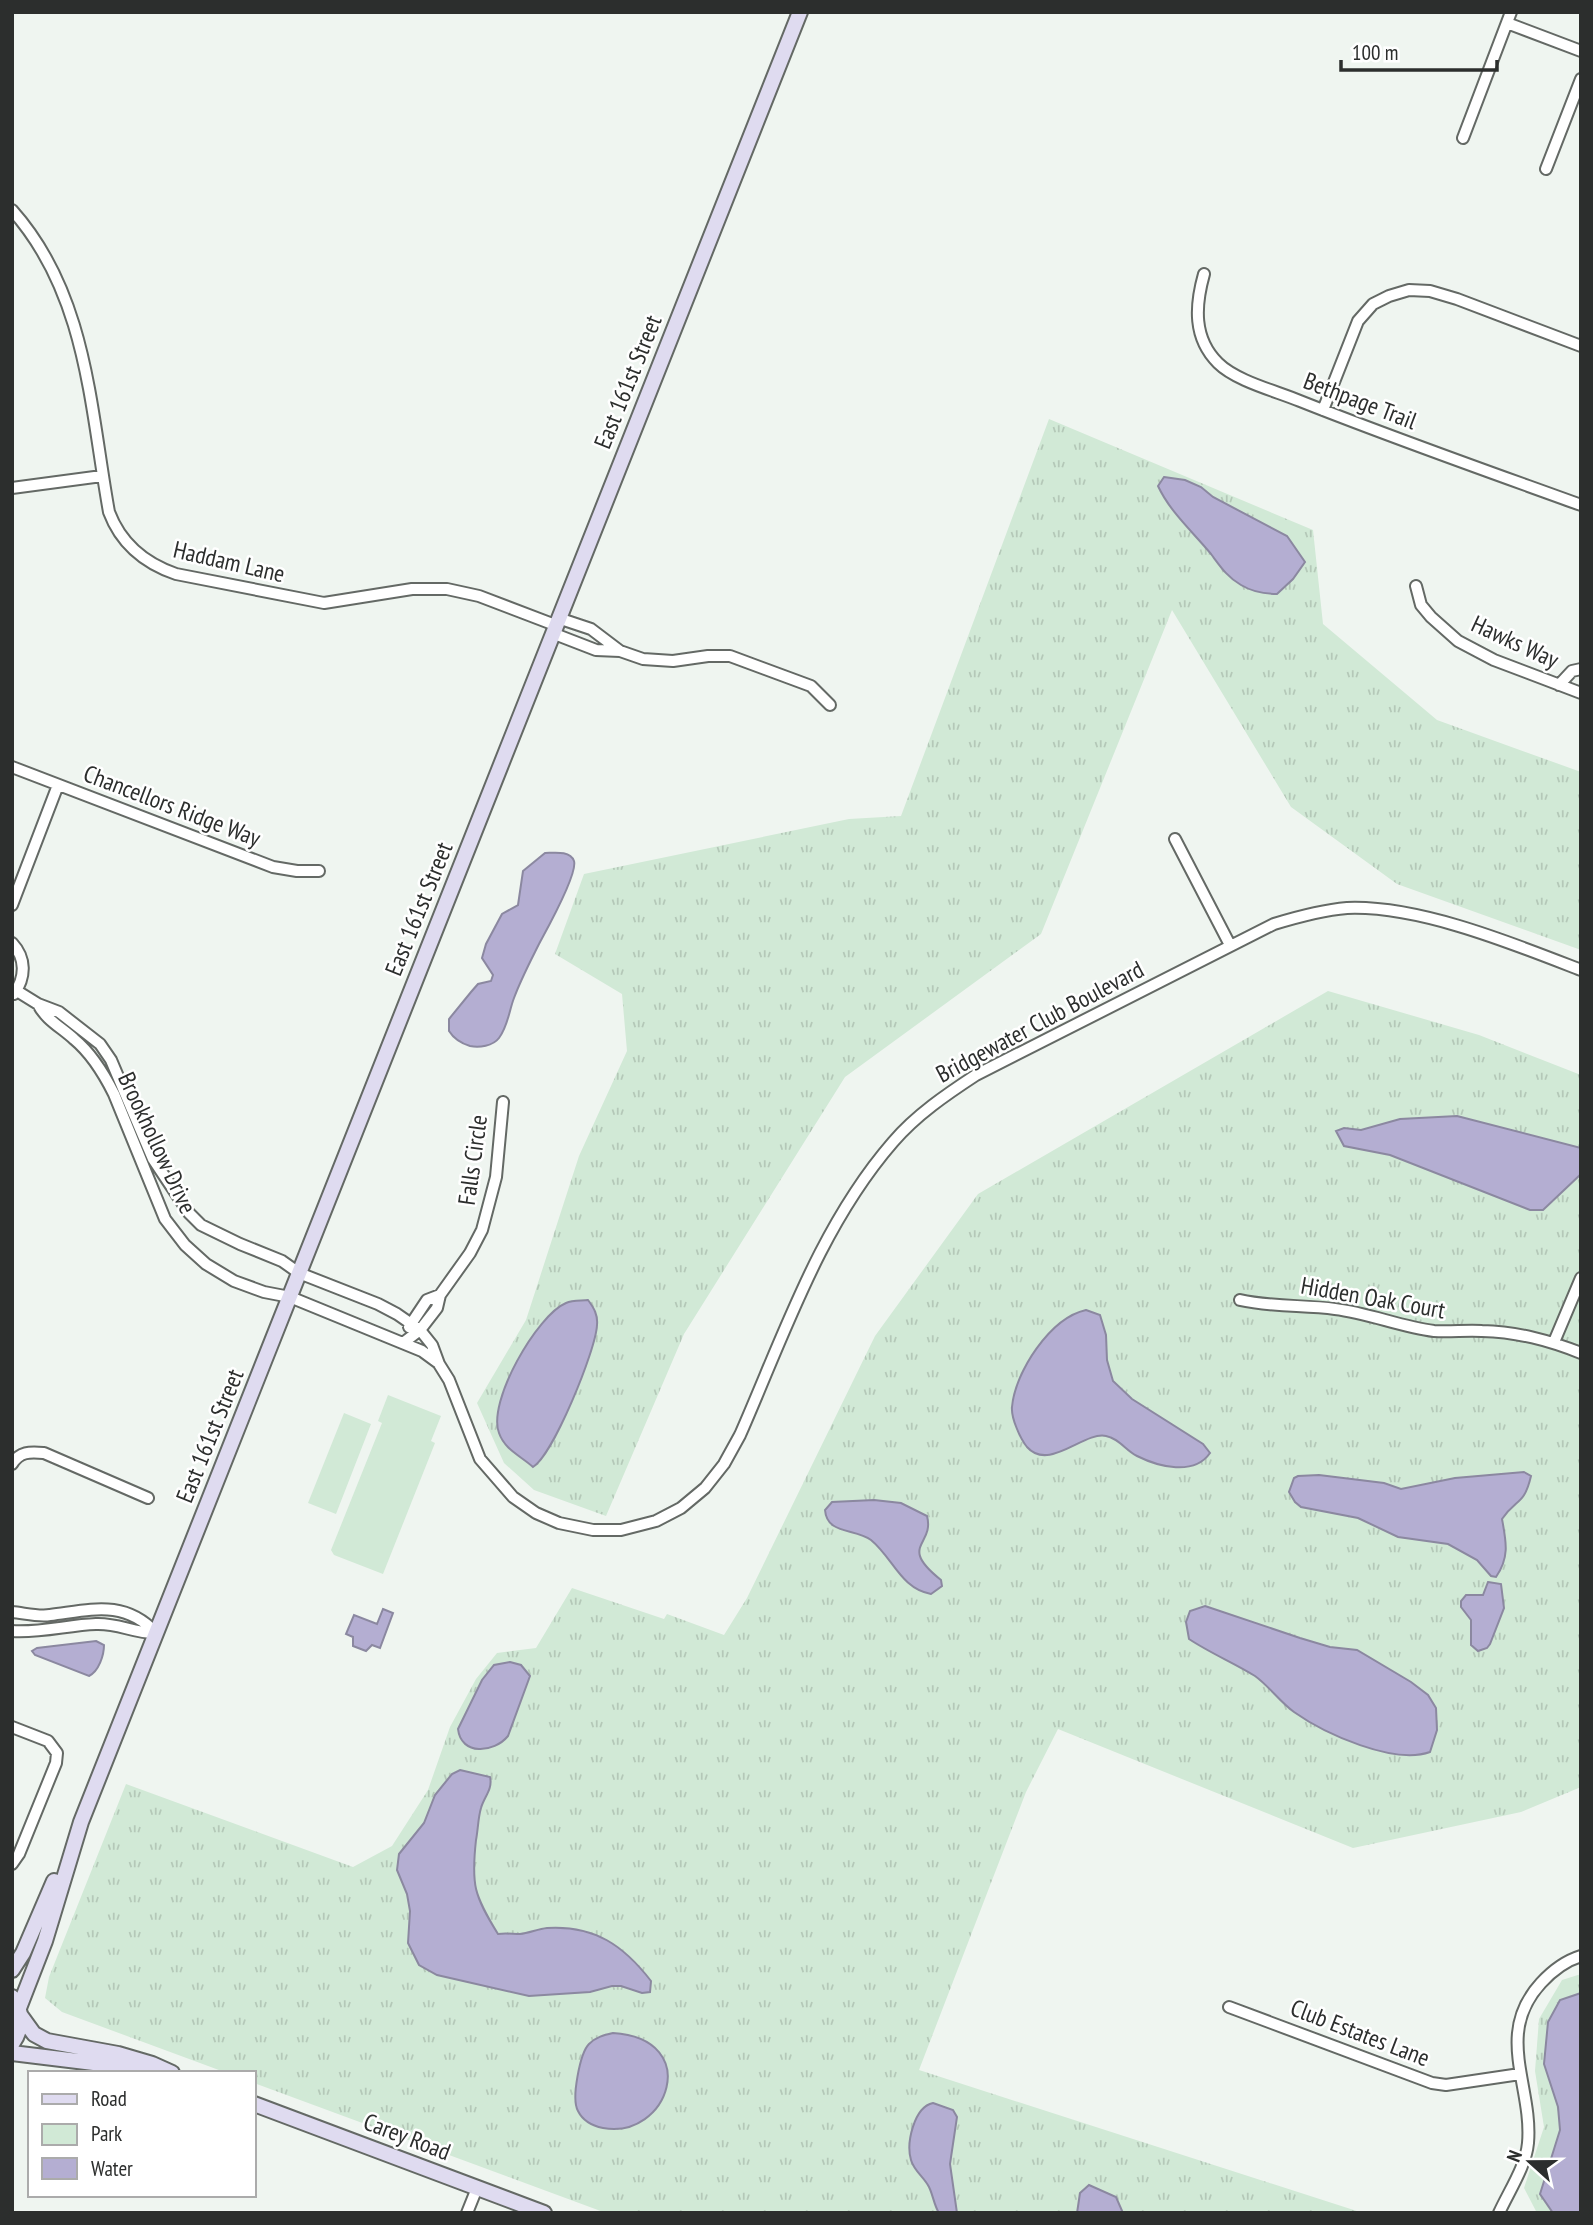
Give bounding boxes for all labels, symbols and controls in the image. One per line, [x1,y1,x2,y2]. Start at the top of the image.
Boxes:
scale bar [1341,28,1497,72]
text: 100 m [1352,39,1398,66]
street label: East 161st Street [587,310,669,453]
street label: Bethpage Trail [1299,365,1422,436]
street label: Haddam Lane [170,534,288,589]
street label: Hawks Way [1467,608,1564,675]
street label: Chancellors Ridge Way [79,758,265,854]
street label: East 161st Street [378,837,460,980]
street label: Bridgewater Club Boulevard [931,954,1149,1089]
street label: Brookhollow Drive [111,1067,204,1218]
street label: Falls Circle [451,1113,494,1207]
street label: Hidden Oak Court [1299,1270,1448,1326]
street label: East 161st Street [169,1364,251,1507]
street label: Club Estates Lane [1286,1992,1434,2073]
legend [28,2071,256,2197]
text: Road [91,2085,127,2112]
street label: Carey Road [359,2106,455,2167]
text: Park [91,2120,122,2147]
north arrow [1495,2127,1565,2197]
text: N [1501,2147,1527,2165]
text: Water [91,2155,133,2182]

